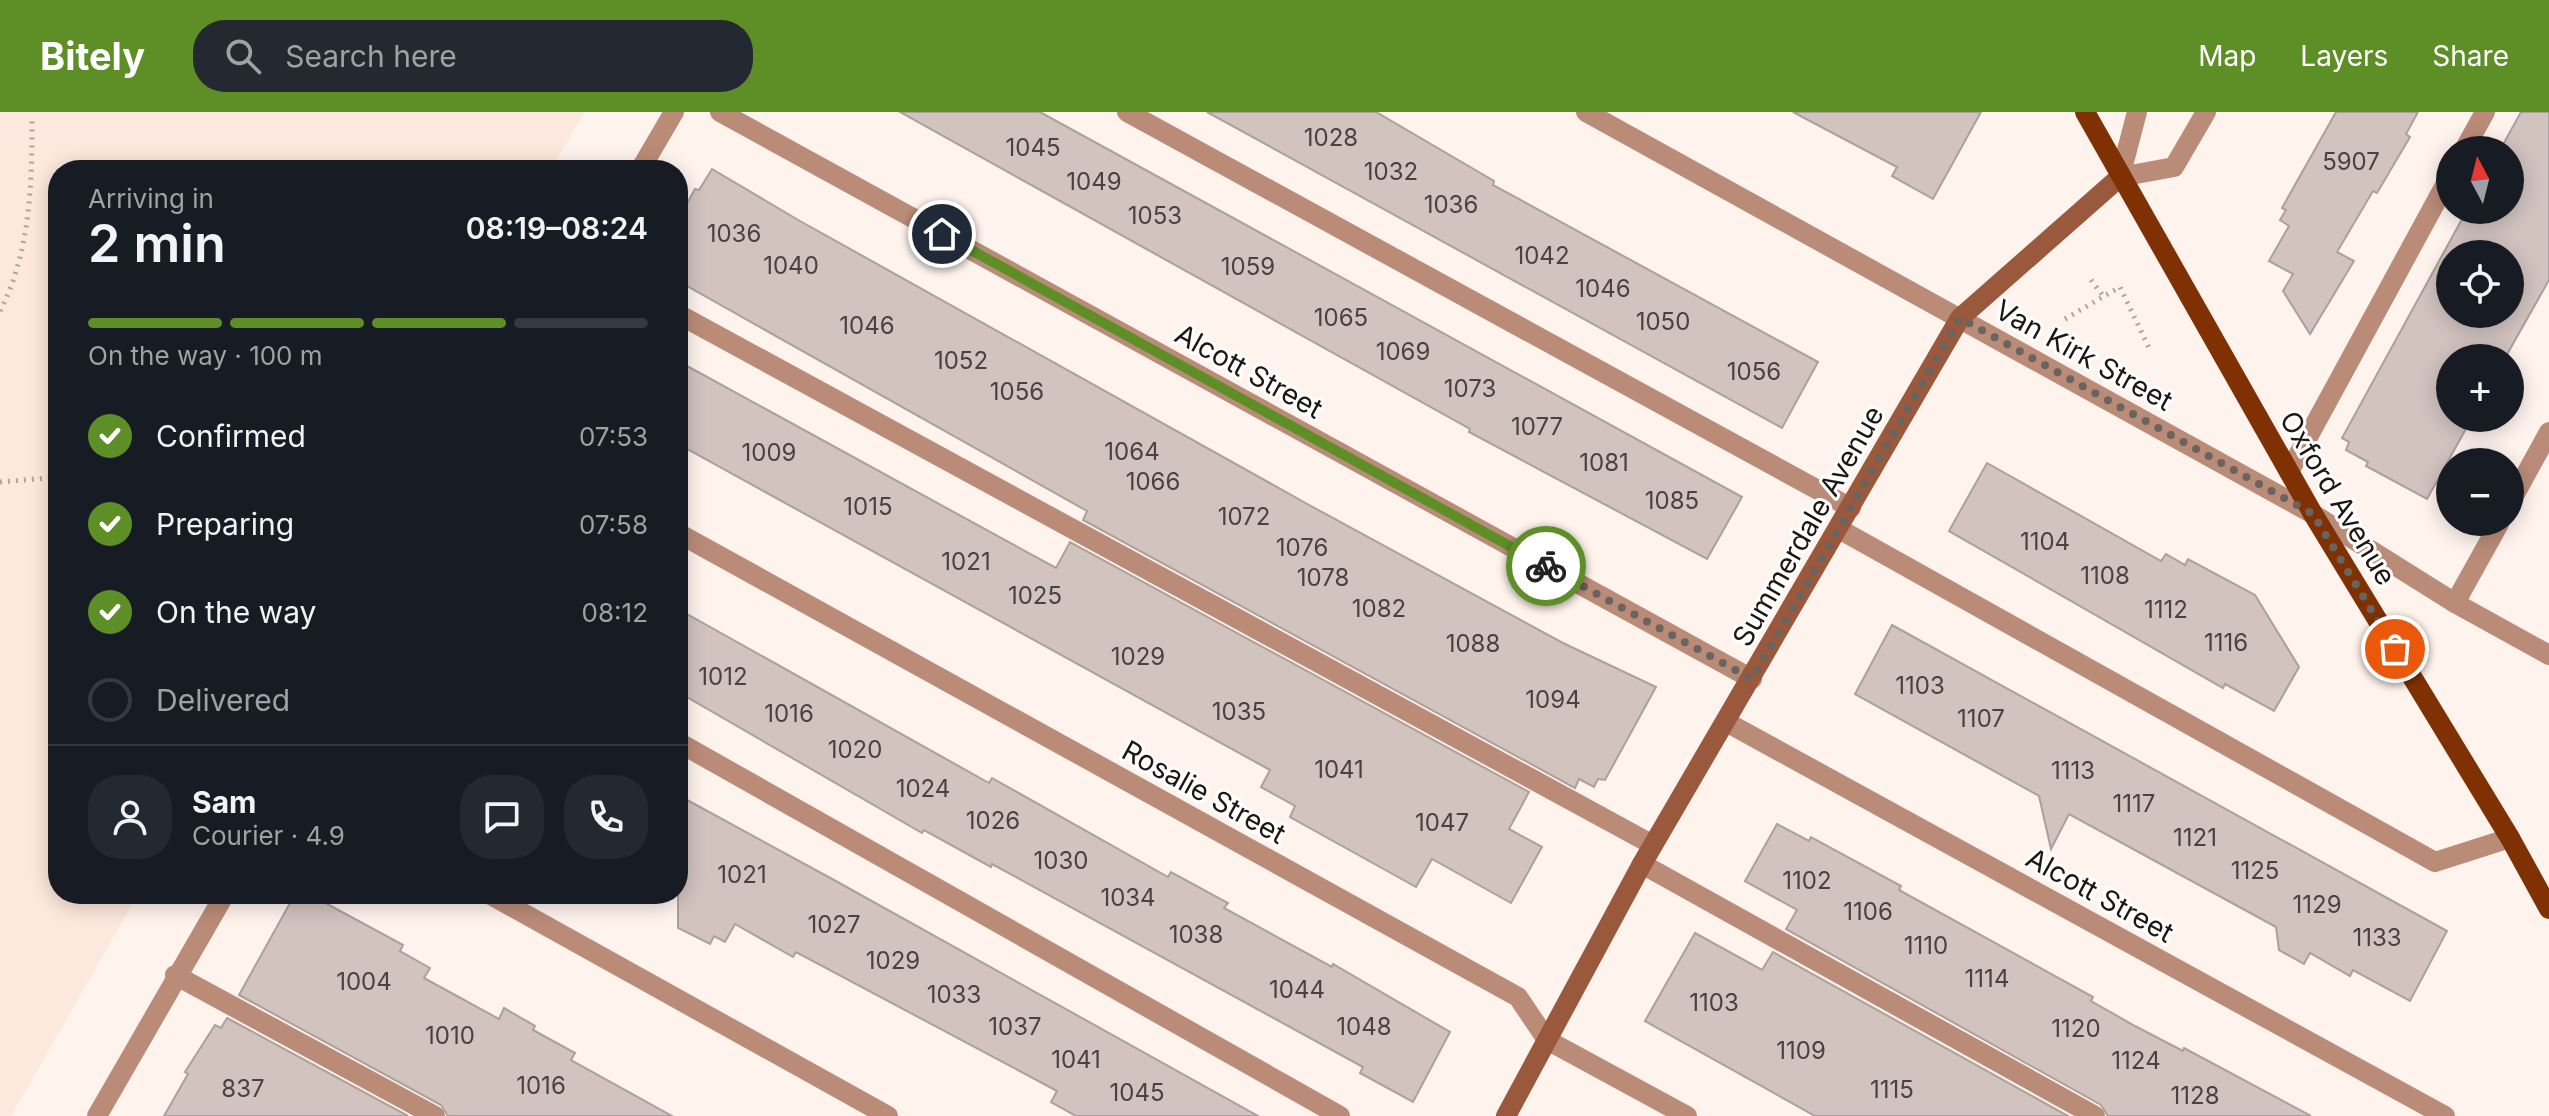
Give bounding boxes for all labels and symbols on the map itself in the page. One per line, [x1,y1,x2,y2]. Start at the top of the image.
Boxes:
house number: 1028 [1304,123,1358,152]
house number: 1045 [1006,133,1061,162]
north arrow [2436,136,2524,224]
house number: 5907 [2322,147,2380,176]
house number: 1032 [1364,157,1418,186]
house number: 1049 [1066,167,1122,196]
house number: 1036 [1424,190,1478,219]
pin [908,200,976,268]
house number: 1053 [1128,201,1182,230]
house number: 1036 [707,219,761,248]
house number: 1042 [1514,241,1570,270]
house number: 1040 [763,251,819,280]
house number: 1059 [1221,252,1275,281]
house number: 1046 [1575,274,1631,303]
street label: Van Kirk Street [1989,292,2179,418]
house number: 1065 [1314,303,1368,332]
house number: 1050 [1636,307,1690,336]
house number: 1046 [839,311,895,340]
street label: Alcott Street [1169,317,1329,425]
house number: 1069 [1376,337,1430,366]
house number: 1052 [934,346,988,375]
house number: 1056 [1727,357,1781,386]
house number: 1073 [1444,374,1496,403]
house number: 1056 [990,377,1044,406]
street label: Summerdale Avenue [1725,400,1891,652]
street label: Oxford Avenue [2273,405,2403,591]
house number: 1077 [1511,412,1563,441]
house number: 1064 [1104,437,1160,466]
house number: 1009 [742,438,796,467]
house number: 1081 [1579,448,1629,477]
house number: 1066 [1126,467,1180,496]
house number: 1085 [1645,486,1699,515]
house number: 1015 [843,492,893,521]
house number: 1072 [1218,502,1270,531]
courier [1506,526,1586,606]
house number: 1104 [2020,527,2070,556]
house number: 1076 [1276,533,1328,562]
house number: 1021 [941,547,991,576]
house number: 1108 [2080,561,2130,590]
house number: 1078 [1297,563,1349,592]
house number: 1025 [1008,581,1062,610]
house number: 1082 [1352,594,1406,623]
house number: 1112 [2144,595,2188,624]
pin [2361,615,2429,683]
house number: 1116 [2204,628,2248,657]
house number: 1088 [1446,629,1500,658]
house number: 1029 [1111,642,1165,671]
house number: 1012 [698,662,748,691]
house number: 1103 [1895,671,1945,700]
house number: 1094 [1525,685,1581,714]
house number: 1035 [1212,697,1266,726]
house number: 1016 [764,699,814,728]
house number: 1107 [1957,704,2005,733]
street label: Rosalie Street [1116,733,1292,851]
house number: 1020 [828,735,882,764]
house number: 1041 [1314,755,1364,784]
house number: 1113 [2051,756,2095,785]
house number: 1024 [896,774,950,803]
house number: 1117 [2113,789,2155,818]
house number: 1026 [966,806,1020,835]
house number: 1047 [1415,808,1469,837]
house number: 1121 [2173,823,2217,852]
street label: Alcott Street [2020,841,2180,949]
house number: 1030 [1034,846,1088,875]
house number: 1125 [2231,856,2279,885]
house number: 1021 [717,860,767,889]
house number: 1102 [1782,866,1832,895]
house number: 1034 [1100,883,1156,912]
house number: 1129 [2292,890,2342,919]
house number: 1106 [1843,897,1893,926]
house number: 1027 [807,910,861,939]
house number: 1038 [1169,920,1223,949]
house number: 1133 [2352,923,2402,952]
house number: 1110 [1904,931,1948,960]
house number: 1029 [866,946,920,975]
house number: 1114 [1965,964,2009,993]
house number: 1004 [336,967,392,996]
house number: 1044 [1269,975,1325,1004]
house number: 1033 [927,980,981,1009]
house number: 1103 [1689,988,1739,1017]
house number: 1037 [988,1012,1042,1041]
house number: 1048 [1336,1012,1392,1041]
house number: 1120 [2051,1014,2101,1043]
house number: 1010 [425,1021,475,1050]
house number: 1109 [1776,1036,1826,1065]
house number: 1041 [1051,1045,1101,1074]
house number: 1124 [2111,1046,2161,1075]
house number: 1016 [516,1071,566,1100]
house number: 837 [221,1074,265,1103]
house number: 1115 [1870,1075,1914,1104]
house number: 1045 [1110,1078,1165,1107]
house number: 1128 [2170,1081,2220,1110]

